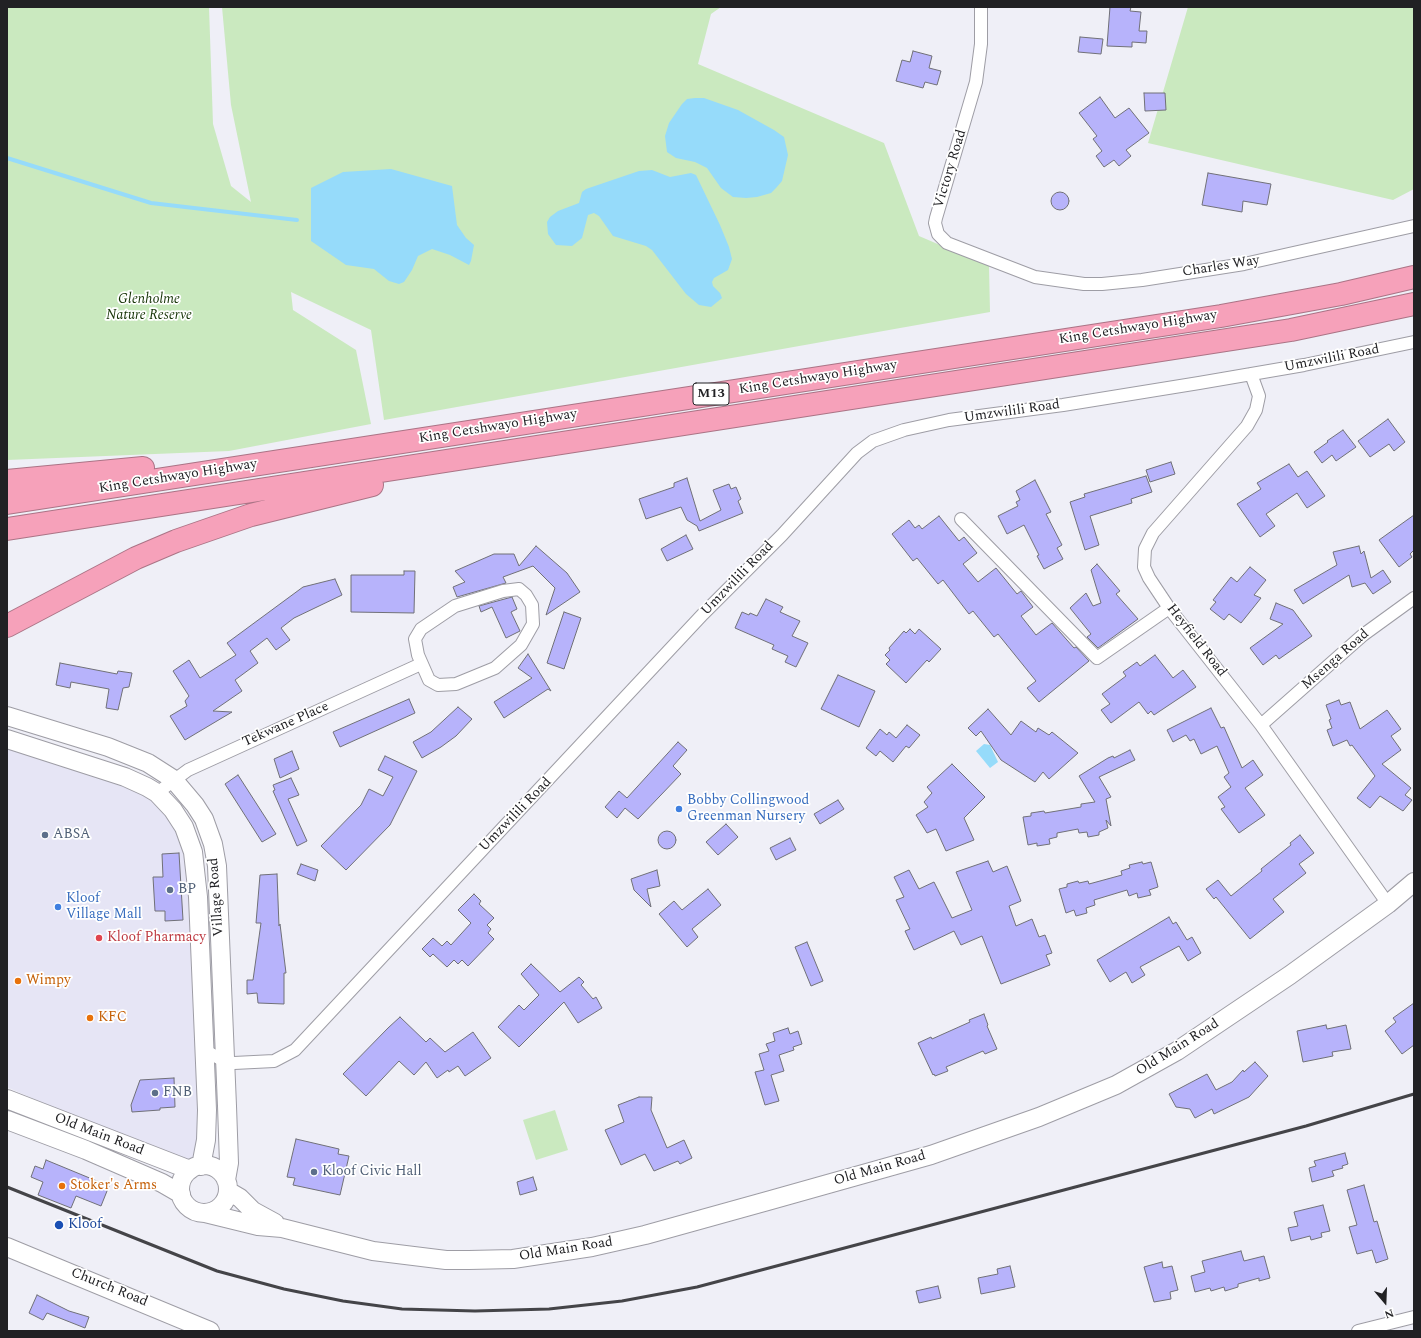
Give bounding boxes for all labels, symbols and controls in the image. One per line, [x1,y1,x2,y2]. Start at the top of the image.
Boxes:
street label: Victory Road [931,128,971,210]
street label: Charles Way [1181,253,1261,281]
park label: Glenholme Nature Reserve [106,292,192,324]
street label: King Cetshwayo Highway [1058,307,1218,349]
street label: Umzwilili Road [1283,342,1381,376]
street label: King Cetshwayo Highway [738,357,898,399]
road number: M13 [693,383,729,405]
street label: Umzwilili Road [963,397,1061,427]
street label: King Cetshwayo Highway [418,406,578,448]
street label: King Cetshwayo Highway [98,456,258,498]
street label: Umzwilili Road [698,538,778,620]
street label: Heyfield Road [1162,601,1230,681]
street label: Msenga Road [1299,626,1373,694]
street label: Tekwane Place [240,699,332,751]
street label: Umzwilili Road [476,774,556,856]
place label: Bobby Collingwood Greenman Nursery [687,793,809,826]
marker: Bobby Collingwood Greenman Nursery [674,804,684,814]
place label: ABSA [53,827,91,843]
marker: ABSA [40,830,50,840]
street label: Village Road [206,857,228,937]
place label: BP [178,882,196,898]
marker: BP [165,885,175,895]
place label: Kloof Village Mall [66,891,142,924]
marker: Kloof Village Mall [53,902,63,912]
place label: Kloof Pharmacy [107,930,206,946]
marker: Kloof Pharmacy [94,933,104,943]
place label: Wimpy [26,973,71,989]
marker: Wimpy [13,976,23,986]
place label: KFC [98,1010,127,1026]
marker: KFC [85,1013,95,1023]
street label: Old Main Road [1133,1016,1223,1080]
place label: FNB [163,1085,192,1101]
marker: FNB [150,1088,160,1098]
street label: Old Main Road [52,1110,146,1160]
street label: Old Main Road [832,1148,928,1190]
place label: Kloof Civic Hall [322,1164,422,1180]
marker: Kloof Civic Hall [309,1167,319,1177]
place label: Stoker's Arms [70,1178,157,1194]
marker: Stoker's Arms [57,1181,67,1191]
place label: Kloof [68,1217,102,1233]
marker: Kloof [53,1219,65,1231]
street label: Old Main Road [518,1234,614,1266]
street label: Church Road [68,1265,150,1311]
north arrow [1365,1282,1405,1322]
text: N [1382,1304,1396,1323]

